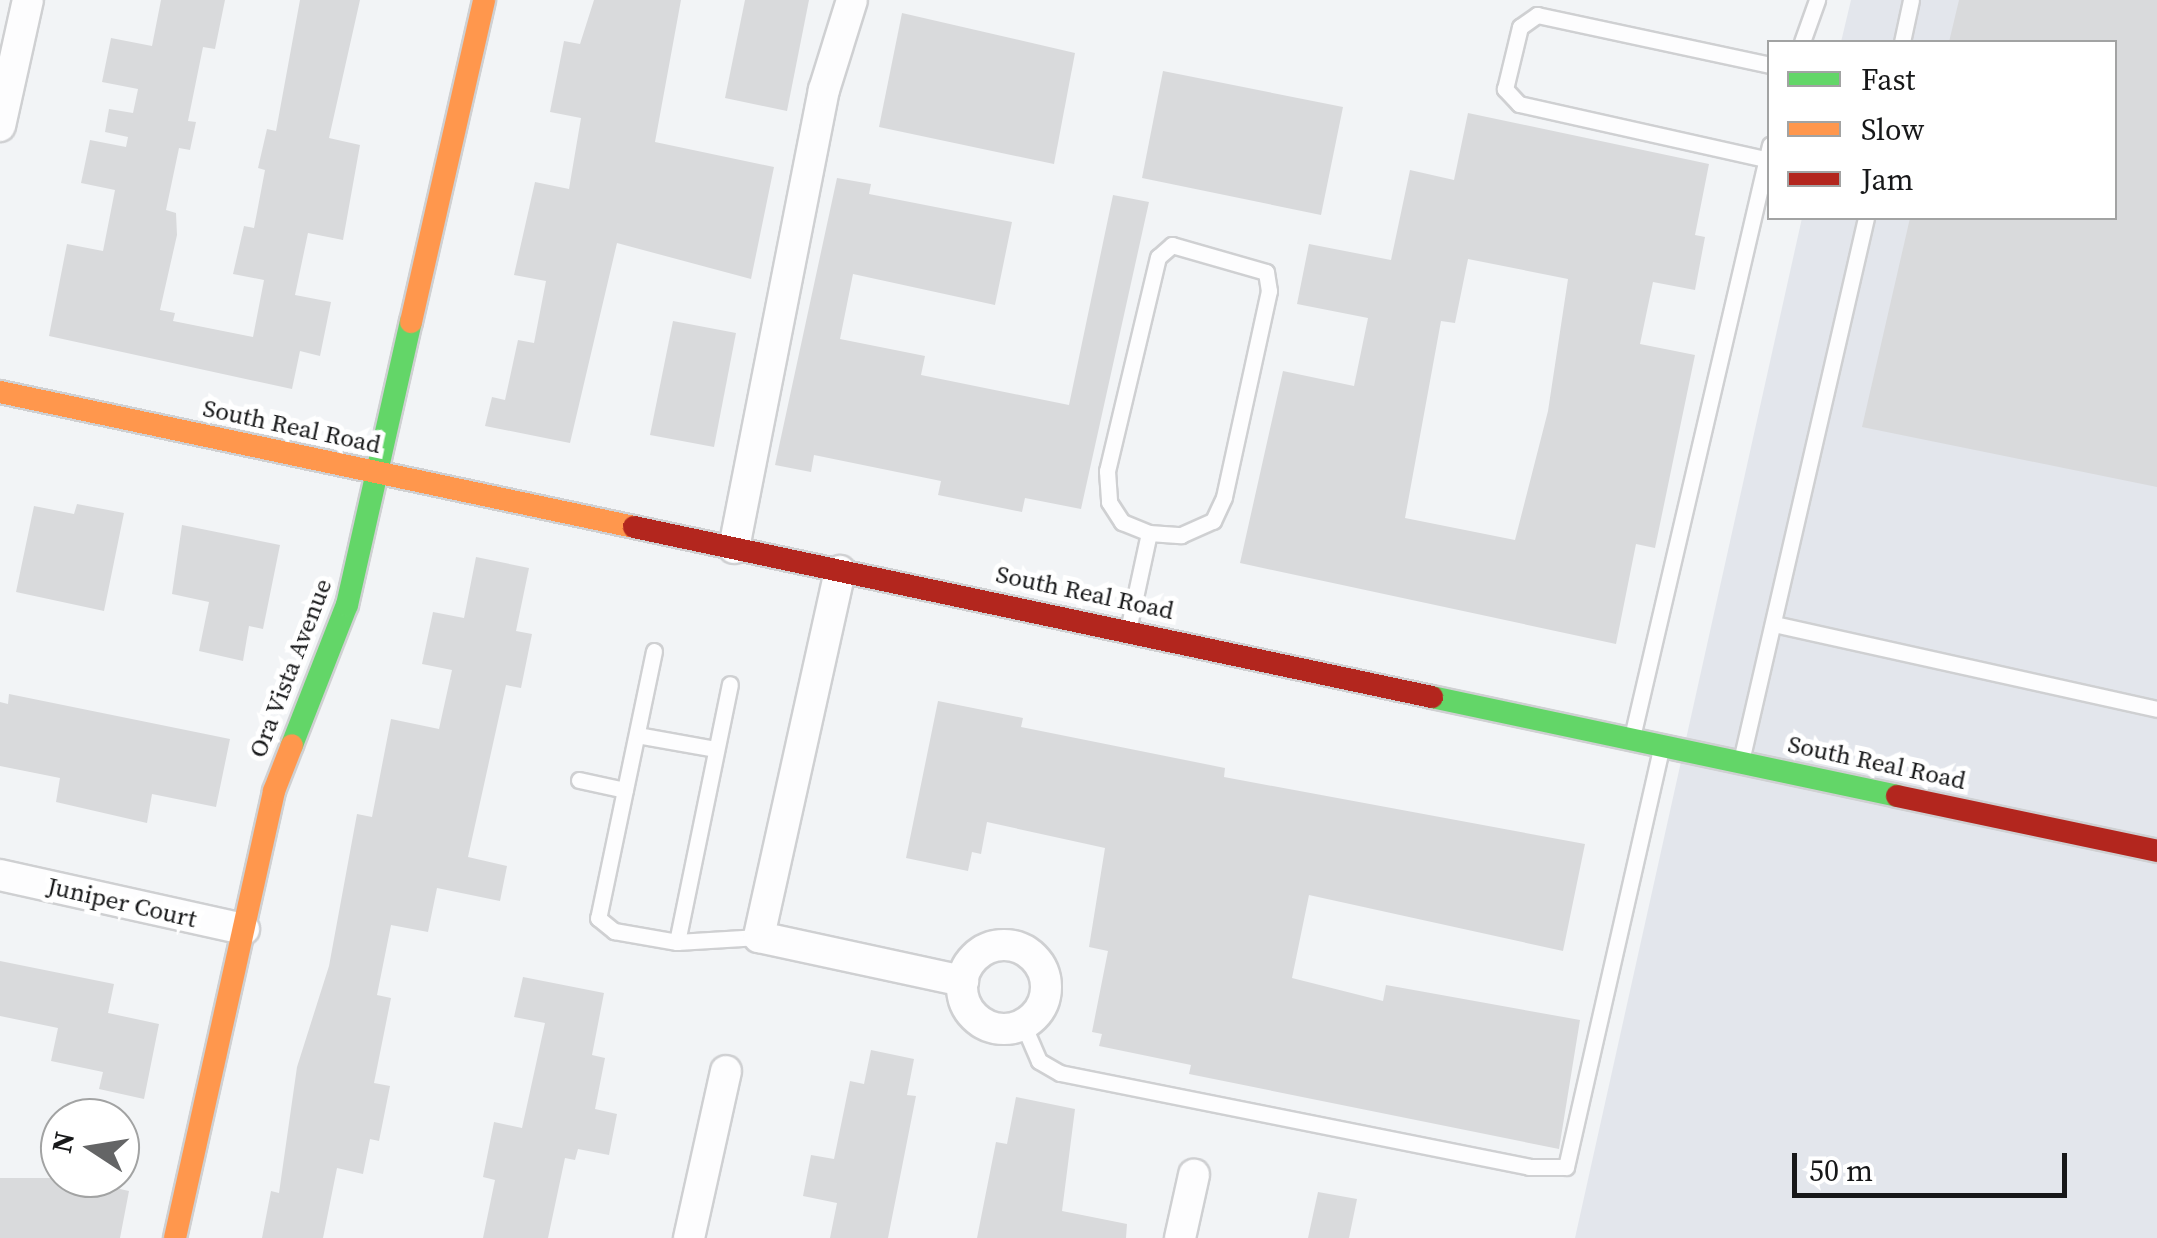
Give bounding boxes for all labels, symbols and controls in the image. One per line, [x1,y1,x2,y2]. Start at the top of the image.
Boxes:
legend [1767,40,2117,220]
text: Fast [1861,59,1915,100]
text: Slow [1861,109,1924,150]
text: Jam [1861,159,1914,200]
street label: South Real Road [200,393,384,459]
street label: South Real Road [993,559,1177,625]
street label: Ora Vista Avenue [242,574,338,762]
street label: South Real Road [1785,729,1969,795]
street label: Juniper Court [44,870,200,934]
north arrow [40,1098,140,1198]
text: N [42,1128,83,1156]
scale bar [1797,1133,2072,1195]
text: 50 m [1809,1150,1873,1191]

